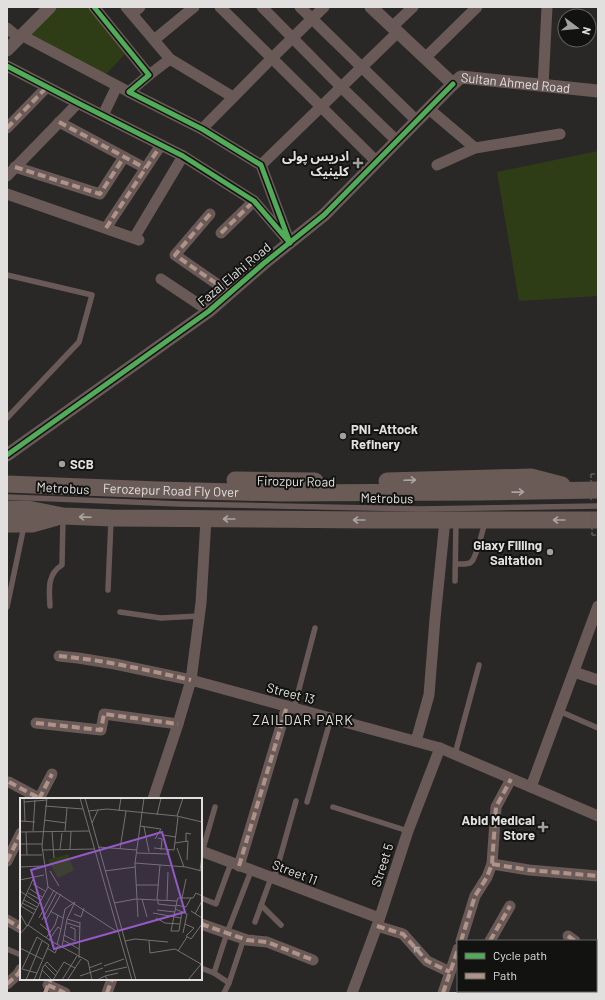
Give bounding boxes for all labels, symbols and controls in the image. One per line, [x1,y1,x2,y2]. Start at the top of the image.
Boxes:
north arrow [557,8,597,48]
text: N [580,26,594,36]
street label: Sultan Ahmed Road [460,69,571,96]
place label: ادریس پولی کلینیک [282,148,349,179]
marker: ادریس پولی کلینیک [352,157,364,169]
street label: Fazal Elahi Road [194,239,274,309]
place label: PNI -Attock Refinery [351,421,418,452]
marker: PNI -Attock Refinery [338,431,348,441]
place label: SCB [70,456,94,472]
marker: SCB [57,459,67,469]
street label: Firozpur Road [257,472,335,490]
one-way arrow [403,476,416,484]
street label: Metrobus [36,479,90,497]
street label: Ferozepur Road Fly Over [103,480,239,500]
one-way arrow [511,488,524,496]
street label: Metrobus [360,490,414,506]
one-way arrow [79,513,92,520]
one-way arrow [223,515,236,523]
one-way arrow [353,516,366,524]
one-way arrow [553,516,566,524]
place label: Glaxy Filling Saltation [473,537,542,568]
marker: Glaxy Filling Saltation [545,547,555,557]
street label: Street 13 [265,679,317,707]
district label: ZAILDAR PARK [252,711,354,728]
inset map [20,798,202,980]
place label: Abid Medical Store [462,812,535,843]
marker: Abid Medical Store [538,822,548,832]
street label: Street 5 [367,841,397,889]
street label: Street 11 [270,856,320,888]
legend [457,940,597,992]
one-way arrow [413,946,422,956]
text: Cycle path [493,948,547,962]
text: Path [493,968,517,982]

